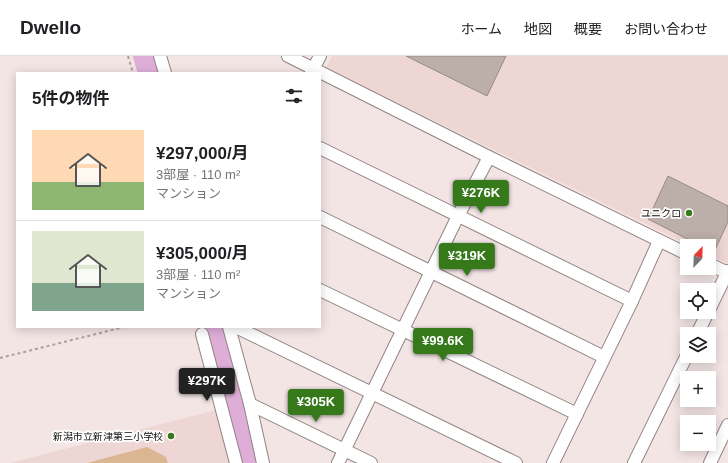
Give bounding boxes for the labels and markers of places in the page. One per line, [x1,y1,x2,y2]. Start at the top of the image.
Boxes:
pin: ¥276K [453,180,509,214]
place label: ユニクロ [641,208,681,219]
marker: ユニクロ [684,208,694,218]
pin: ¥319K [439,243,495,277]
pin: ¥99.6K [410,328,476,362]
pin: ¥297K [179,368,235,402]
pin: ¥305K [288,389,344,423]
place label: 新潟市立新津第三小学校 [53,431,163,442]
marker: 新潟市立新津第三小学校 [166,431,176,441]

